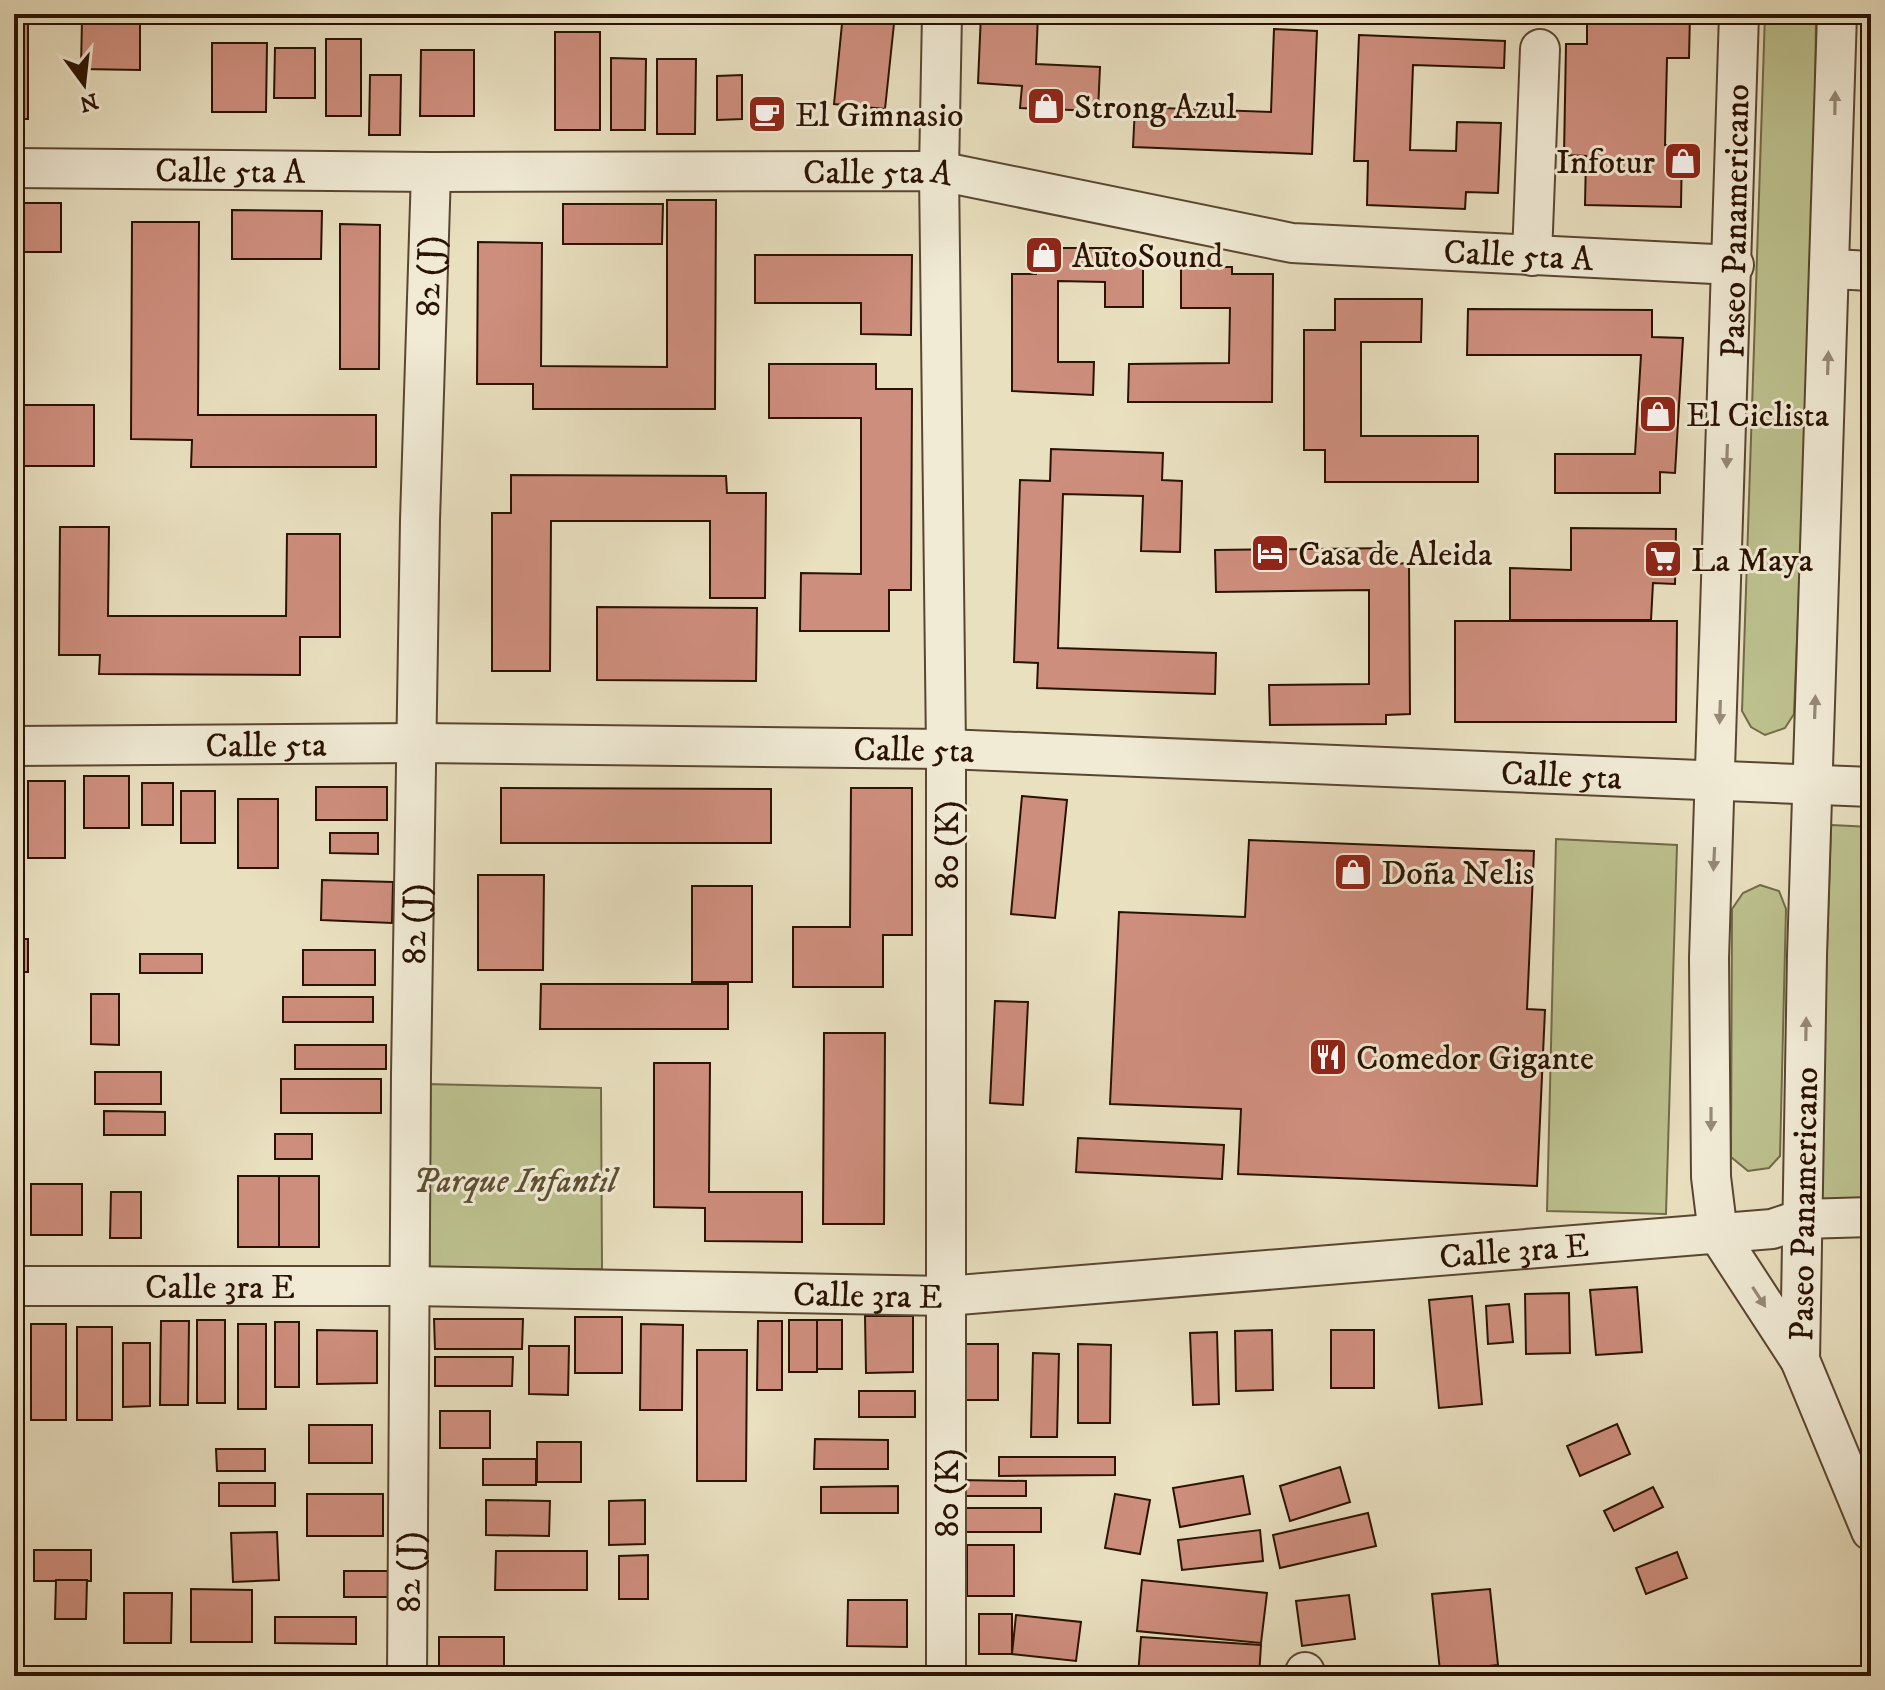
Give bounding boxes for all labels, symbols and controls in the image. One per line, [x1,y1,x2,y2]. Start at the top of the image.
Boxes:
north arrow [44,44,124,124]
street label: Paseo Panamericano [1713,84,1759,358]
shop icon: Strong Azul [1025,85,1067,127]
text: N [77,86,101,117]
place label: Strong Azul [1074,87,1237,129]
one-way arrow [1829,90,1842,115]
cafe icon: El Gimnasio [746,93,788,135]
place label: El Gimnasio [795,95,964,137]
shop icon: Infotur [1662,140,1704,182]
place label: Infotur [1556,142,1655,184]
street label: Calle 5ta A [155,150,306,194]
street label: Calle 5ta A [803,151,957,196]
street label: Calle 5ta A [1442,232,1595,281]
shop icon: AutoSound [1023,234,1065,276]
street label: 82 (J) [407,235,452,318]
place label: AutoSound [1072,236,1223,278]
one-way arrow [1821,350,1834,375]
shop icon: El Ciclista [1637,393,1679,435]
place label: El Ciclista [1686,395,1830,437]
one-way arrow [1721,444,1734,469]
hotel icon: Casa de Aleida [1249,532,1291,574]
place label: Casa de Aleida [1298,534,1493,576]
supermarket icon: La Maya [1642,538,1684,580]
place label: La Maya [1691,540,1814,582]
one-way arrow [1808,693,1821,719]
one-way arrow [1713,700,1726,725]
street label: Calle 5ta [205,725,327,768]
street label: Calle 5ta [853,729,976,773]
street label: Calle 5ta [1500,753,1623,800]
street label: 80 (K) [927,800,969,890]
one-way arrow [1707,847,1720,872]
shop icon: Doña Nelis [1332,851,1374,893]
place label: Doña Nelis [1381,853,1534,895]
street label: 82 (J) [394,883,437,965]
one-way arrow [1799,1016,1812,1041]
restaurant icon: Comedor Gigante [1307,1036,1349,1078]
place label: Comedor Gigante [1356,1038,1594,1080]
street label: Paseo Panamericano [1781,1067,1828,1341]
one-way arrow [1705,1107,1717,1132]
park label: Parque Infantil [413,1161,620,1203]
street label: Calle 3ra E [1438,1225,1591,1279]
street label: Calle 3ra E [145,1267,295,1309]
street label: Calle 3ra E [793,1274,943,1319]
one-way arrow [1751,1286,1765,1308]
street label: 80 (K) [927,1448,969,1538]
street label: 82 (J) [388,1531,431,1613]

